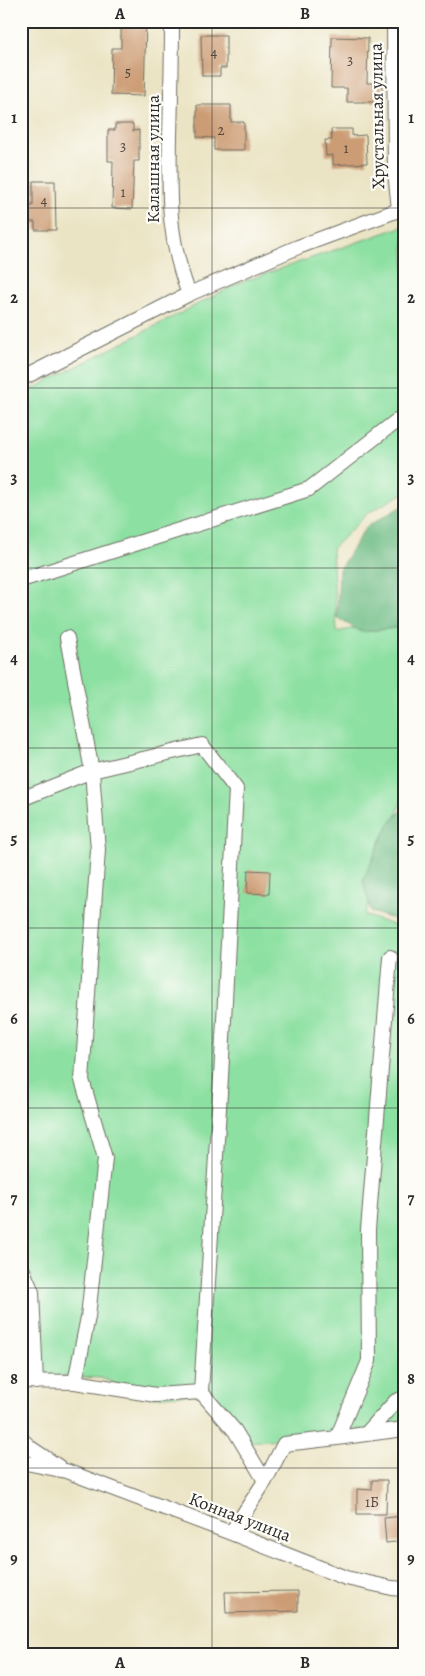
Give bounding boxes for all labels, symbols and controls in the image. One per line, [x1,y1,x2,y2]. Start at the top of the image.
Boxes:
text: A [114,3,126,25]
text: B [300,3,310,25]
house number: 4 [211,42,218,62]
street label: Хрустальная улица [364,42,390,189]
house number: 3 [347,50,353,70]
house number: 5 [125,62,131,82]
street label: Калашная улица [141,94,165,223]
text: 1 [11,107,17,129]
text: 1 [408,107,414,129]
house number: 2 [217,120,225,140]
house number: 3 [120,136,126,156]
house number: 1 [343,138,349,158]
house number: 1 [120,182,126,202]
house number: 4 [41,190,48,210]
text: 2 [10,287,18,309]
text: 2 [407,287,415,309]
text: 3 [11,467,18,489]
text: 3 [408,467,415,489]
text: 4 [10,648,18,670]
text: 4 [407,648,415,670]
text: 5 [11,828,18,850]
text: 5 [408,828,415,850]
text: 6 [10,1008,18,1030]
text: 6 [407,1008,415,1030]
text: 7 [11,1188,18,1210]
text: 7 [408,1188,415,1210]
text: 8 [10,1368,18,1390]
text: 8 [407,1368,415,1390]
street label: Конная улица [186,1487,295,1548]
house number: 1Б [365,1492,379,1512]
text: 9 [10,1548,18,1570]
text: 9 [407,1548,415,1570]
text: A [114,1652,126,1674]
text: B [300,1652,310,1674]

